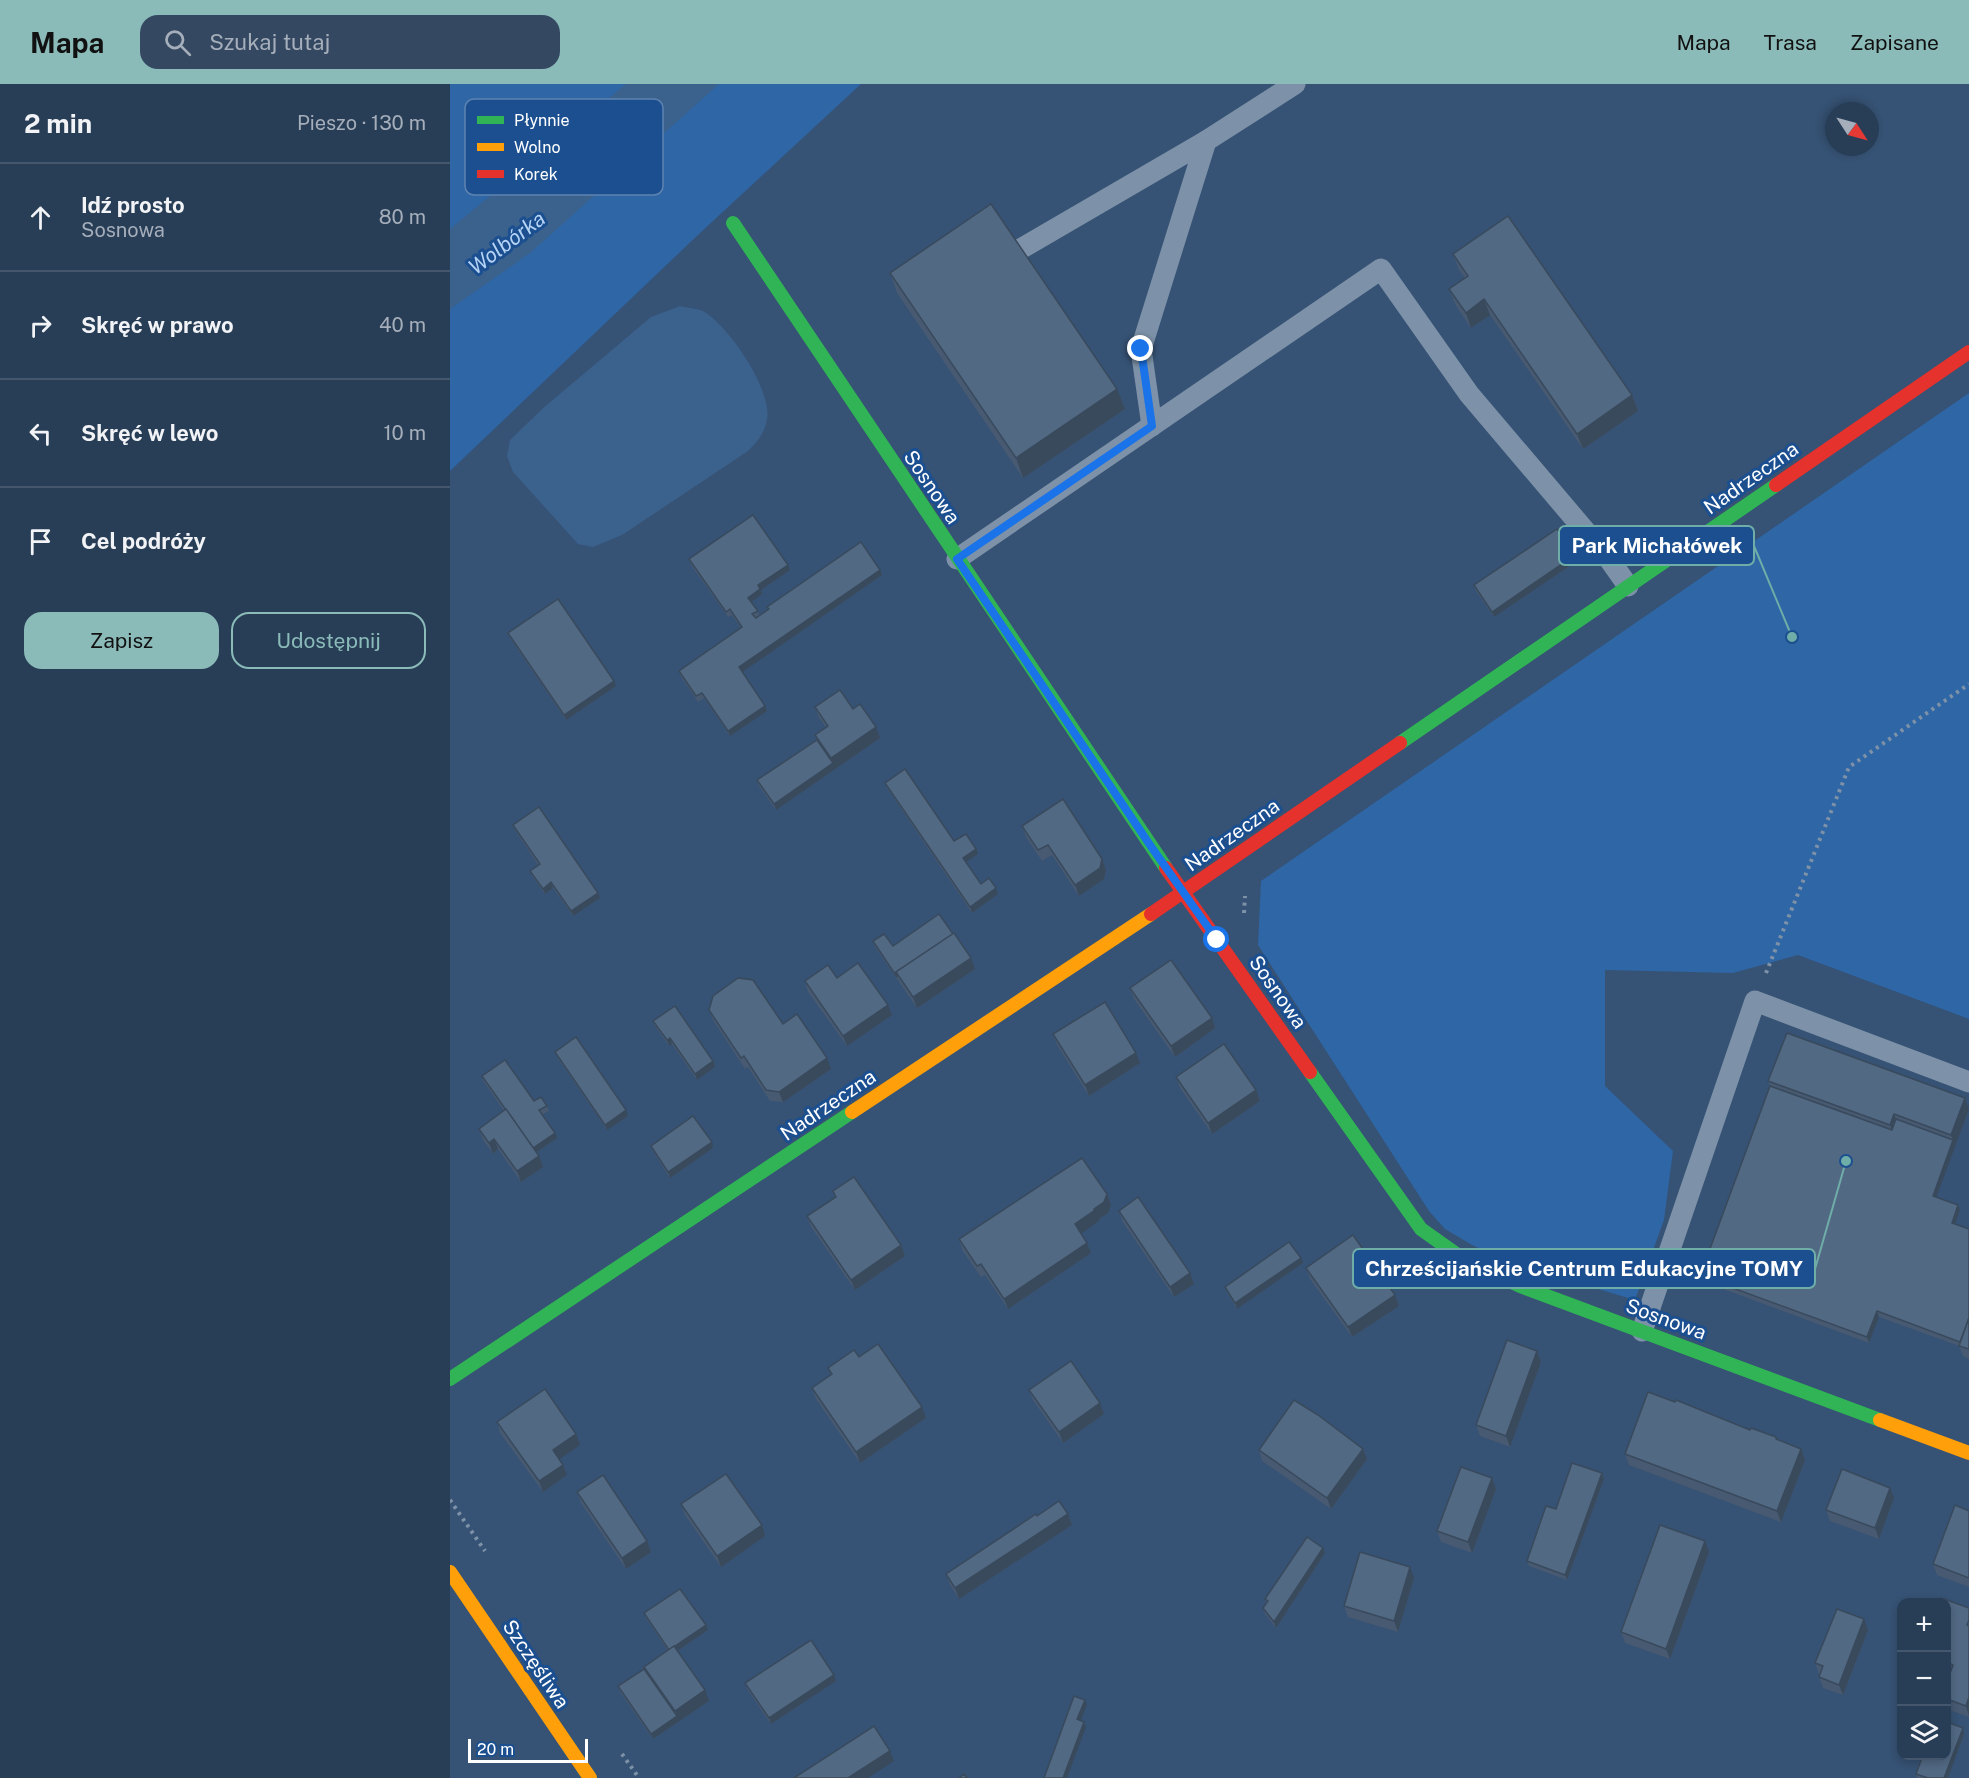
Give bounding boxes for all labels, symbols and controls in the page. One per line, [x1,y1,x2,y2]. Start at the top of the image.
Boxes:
search box [140,15,560,69]
text: Mapa [30,26,104,59]
icon: search [161,26,194,59]
text: Szukaj tutaj [209,29,330,55]
text: Mapa [1676,30,1731,55]
text: Trasa [1764,30,1817,55]
text: Zapisane [1850,30,1939,55]
legend [465,99,663,195]
north arrow [1825,102,1879,156]
text: 2 min [24,108,92,139]
text: Pieszo · 130 m [297,111,426,135]
text: Płynnie [514,111,570,130]
text: Wolno [514,138,561,157]
text: Korek [514,165,558,184]
text: Idź prosto [81,192,185,218]
icon: ahead [24,201,57,234]
text: 80 m [379,205,426,229]
water label: Wolbórka [463,206,550,279]
text: Sosnowa [81,218,165,242]
icon: right [24,309,57,342]
text: Skręć w prawo [81,312,234,338]
text: 40 m [379,313,426,337]
route end [1127,335,1153,361]
icon: left [24,417,57,450]
text: Skręć w lewo [81,420,218,446]
text: 10 m [383,421,426,445]
street label: Nadrzeczna [1699,437,1803,519]
street label: Sosnowa [899,446,965,528]
icon: arrive [24,525,57,558]
callout: Park Michałówek [1559,526,1754,565]
text: Cel podróży [81,528,206,554]
text: Park Michałówek [1572,533,1742,558]
button: Zapisz [24,612,219,669]
button: Udostępnij [231,612,426,669]
street label: Nadrzeczna [1180,794,1284,876]
route start [1203,926,1229,952]
street label: Sosnowa [1244,951,1312,1033]
street label: Nadrzeczna [776,1064,880,1146]
callout: Chrześcijańskie Centrum Edukacyjne TOMY [1353,1249,1815,1288]
text: Chrześcijańskie Centrum Edukacyjne TOMY [1365,1256,1803,1281]
street label: Sosnowa [1622,1293,1710,1345]
map controls [1897,1598,1951,1760]
button: + [1897,1598,1951,1652]
street label: Szczęśliwa [498,1615,574,1713]
button: − [1897,1652,1951,1706]
button: layers [1897,1706,1951,1760]
scale bar [468,1736,588,1764]
text: 20 m [477,1740,514,1759]

